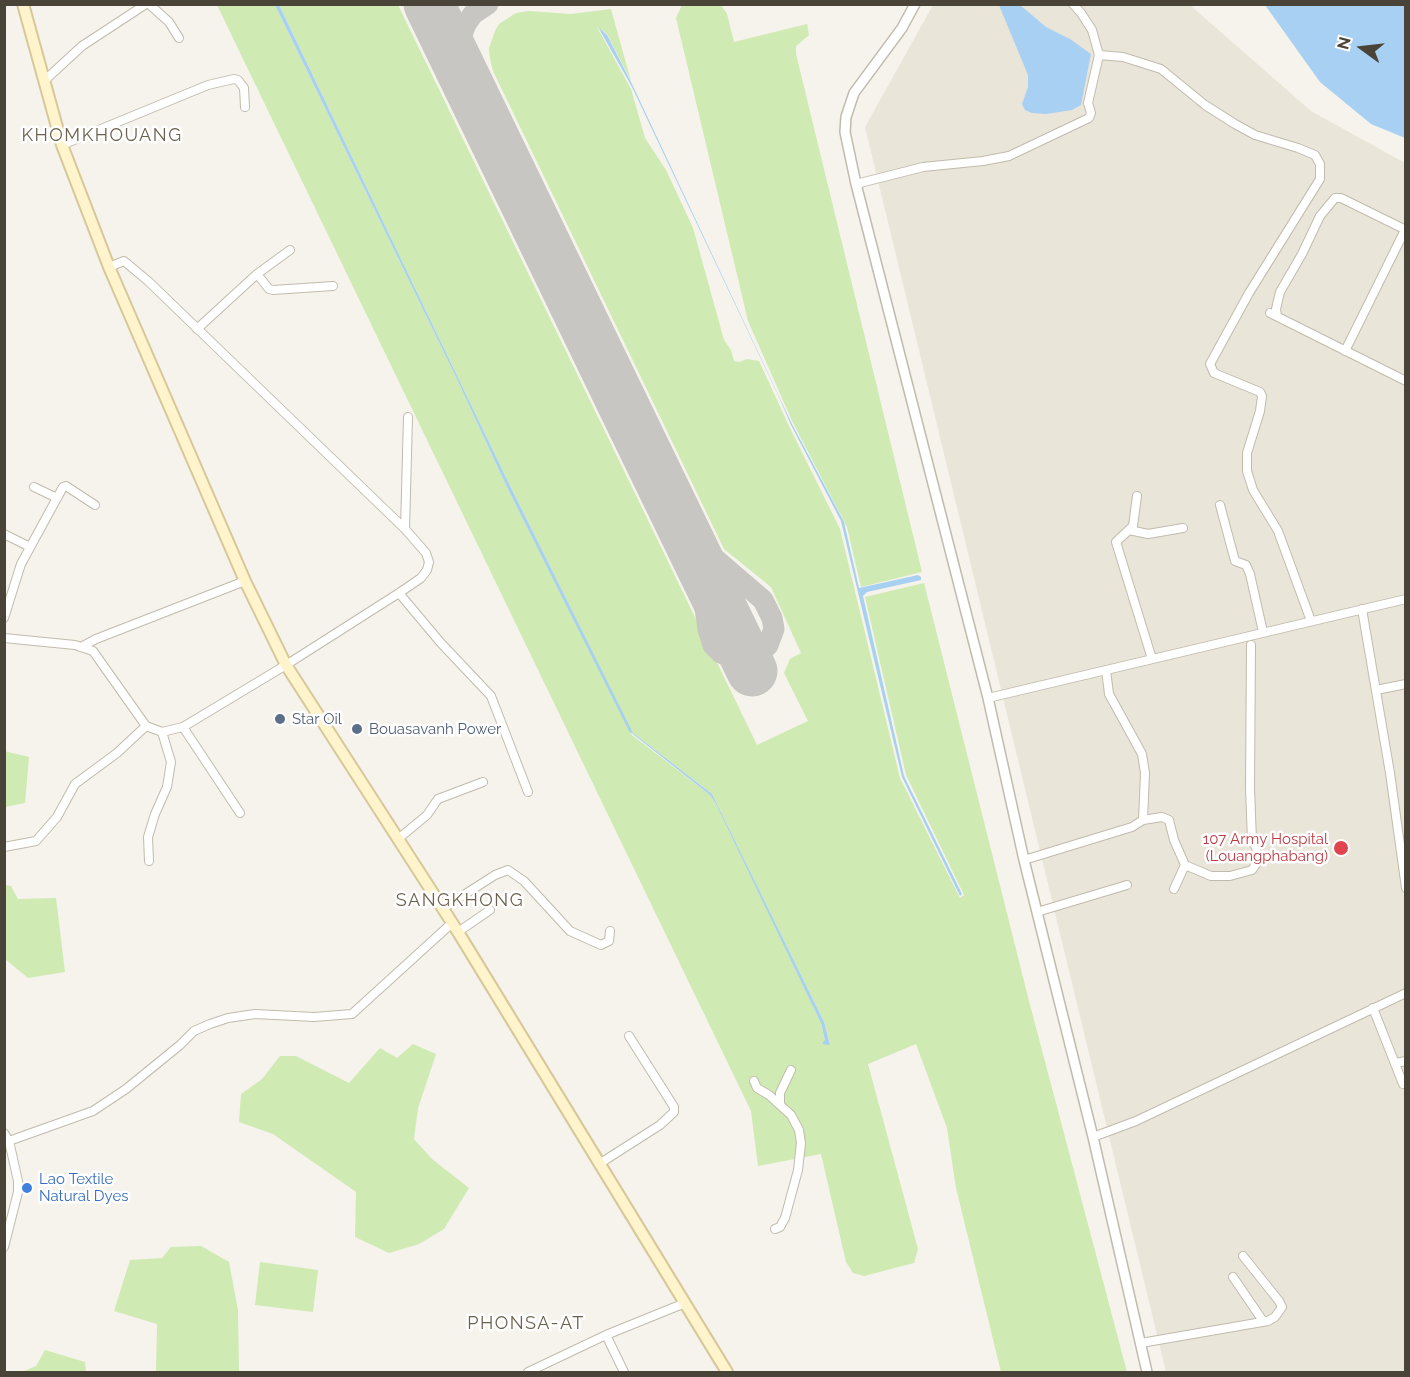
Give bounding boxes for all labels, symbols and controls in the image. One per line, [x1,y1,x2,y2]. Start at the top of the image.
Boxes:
north arrow [1332,18,1392,78]
text: N [1333,35,1355,52]
district label: KHOMKHOUANG [21,125,183,147]
place label: Star Oil [292,710,342,728]
marker: Star Oil [273,712,287,726]
place label: Bouasavanh Power [369,720,501,738]
marker: Bouasavanh Power [350,722,364,736]
place label: 107 Army Hospital (Louangphabang) [1203,830,1328,865]
marker: 107 Army Hospital (Louangphabang) [1332,839,1350,857]
district label: SANGKHONG [396,890,524,912]
place label: Lao Textile Natural Dyes [39,1170,128,1205]
marker: Lao Textile Natural Dyes [20,1181,34,1195]
district label: PHONSA-AT [467,1313,585,1335]

